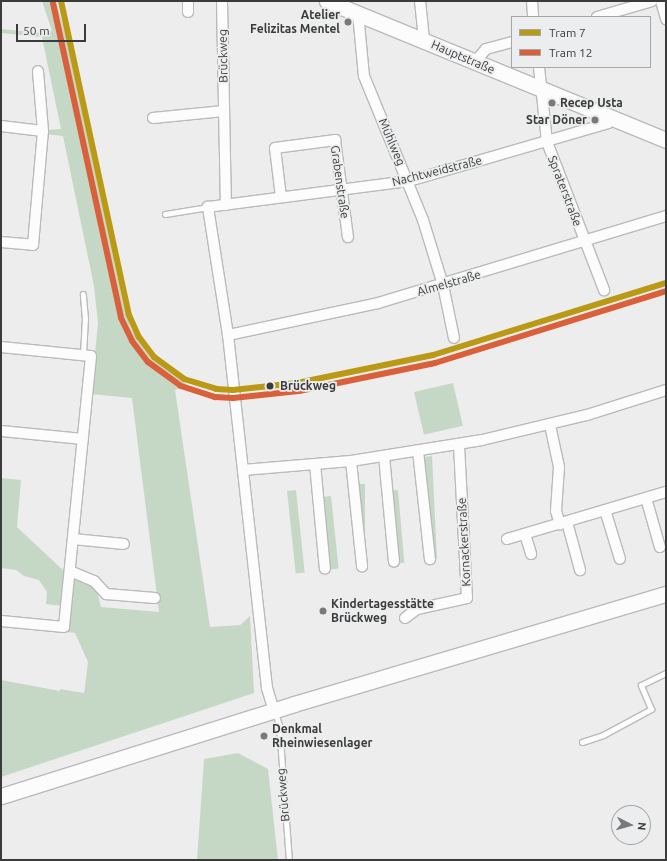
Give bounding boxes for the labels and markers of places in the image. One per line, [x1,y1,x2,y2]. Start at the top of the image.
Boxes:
place label: Atelier Felizitas Mentel [250,8,340,36]
marker: Atelier Felizitas Mentel [343,17,353,27]
place label: Recep Usta [560,96,623,110]
marker: Recep Usta [547,98,557,108]
place label: Star Döner [526,113,587,127]
marker: Star Döner [590,115,600,125]
marker: Brückweg [263,379,277,393]
place label: Brückweg [280,379,336,393]
place label: Kindertagesstätte Brückweg [331,597,434,625]
marker: Kindertagesstätte Brückweg [318,606,328,616]
place label: Denkmal Rheinwiesenlager [272,722,372,750]
marker: Denkmal Rheinwiesenlager [259,731,269,741]

